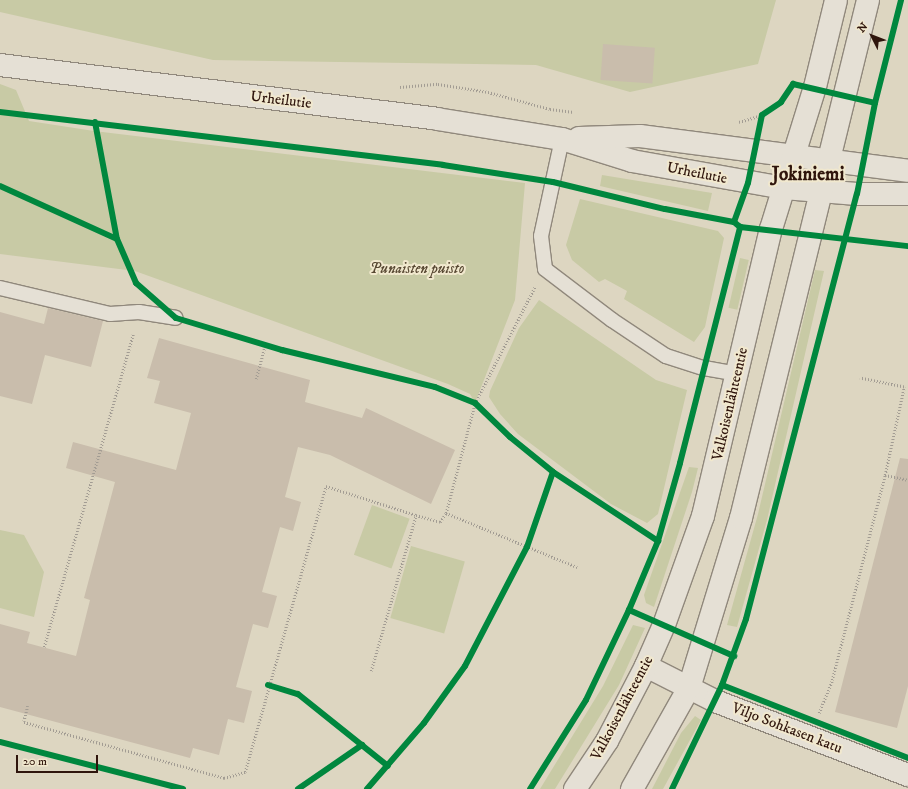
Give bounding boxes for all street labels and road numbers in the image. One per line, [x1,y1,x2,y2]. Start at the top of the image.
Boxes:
street label: Urheilutie [250,87,312,113]
street label: Urheilutie [665,158,729,188]
street label: Valkoisenlähteentie [708,346,752,462]
street label: Valkoisenlähteentie [587,653,657,763]
street label: Viljo Sohkasen katu [729,699,845,757]

